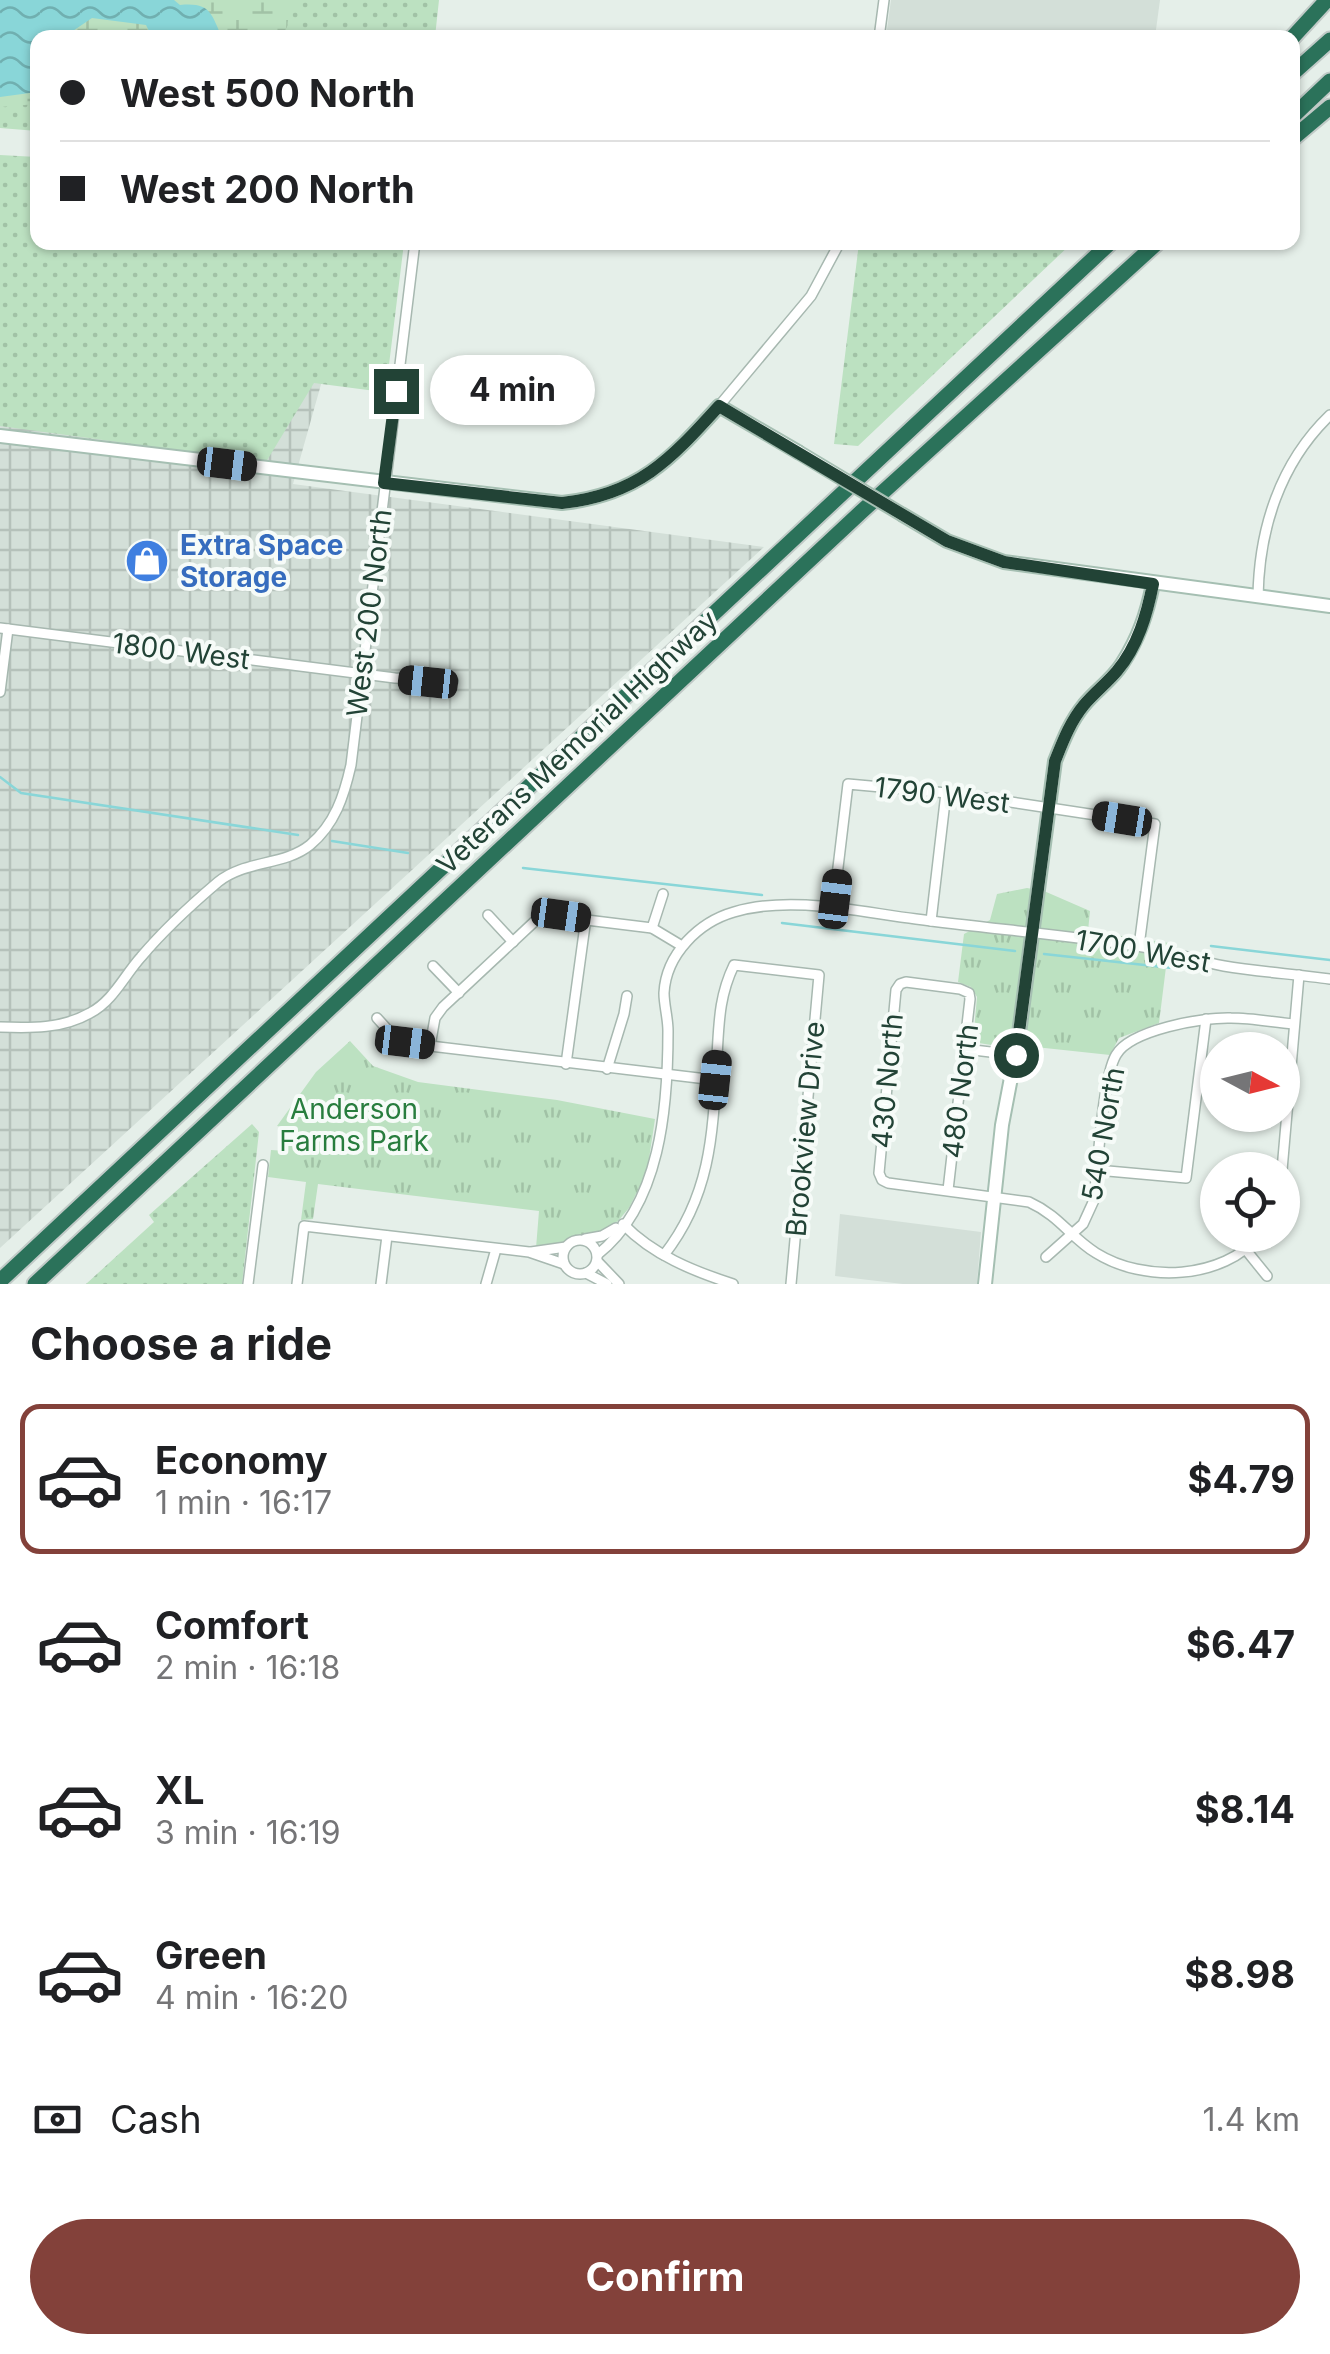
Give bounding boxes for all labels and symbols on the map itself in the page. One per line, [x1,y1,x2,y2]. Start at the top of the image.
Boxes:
callout: 4 min [431,356,596,426]
route end [374,369,419,414]
car [195,445,259,483]
street label: West 200 North [339,507,399,719]
place label: Extra Space Storage [180,528,343,594]
shop icon: Extra Space Storage [124,538,170,584]
street label: Veterans Memorial Highway [430,603,724,881]
street label: 1800 West [110,626,252,676]
car [397,664,459,700]
street label: 1790 West [872,770,1012,820]
car [1090,799,1154,839]
car [816,867,854,931]
car [529,896,593,934]
street label: 1700 West [1073,922,1213,980]
street label: 430 North [864,1012,910,1150]
street label: Brookview Drive [779,1020,831,1238]
street label: 480 North [935,1022,985,1160]
car [373,1023,437,1061]
north arrow [1200,1032,1300,1132]
route start [994,1033,1039,1078]
car [697,1049,733,1111]
street label: 540 North [1075,1064,1131,1204]
park label: Anderson Farms Park [279,1092,429,1158]

